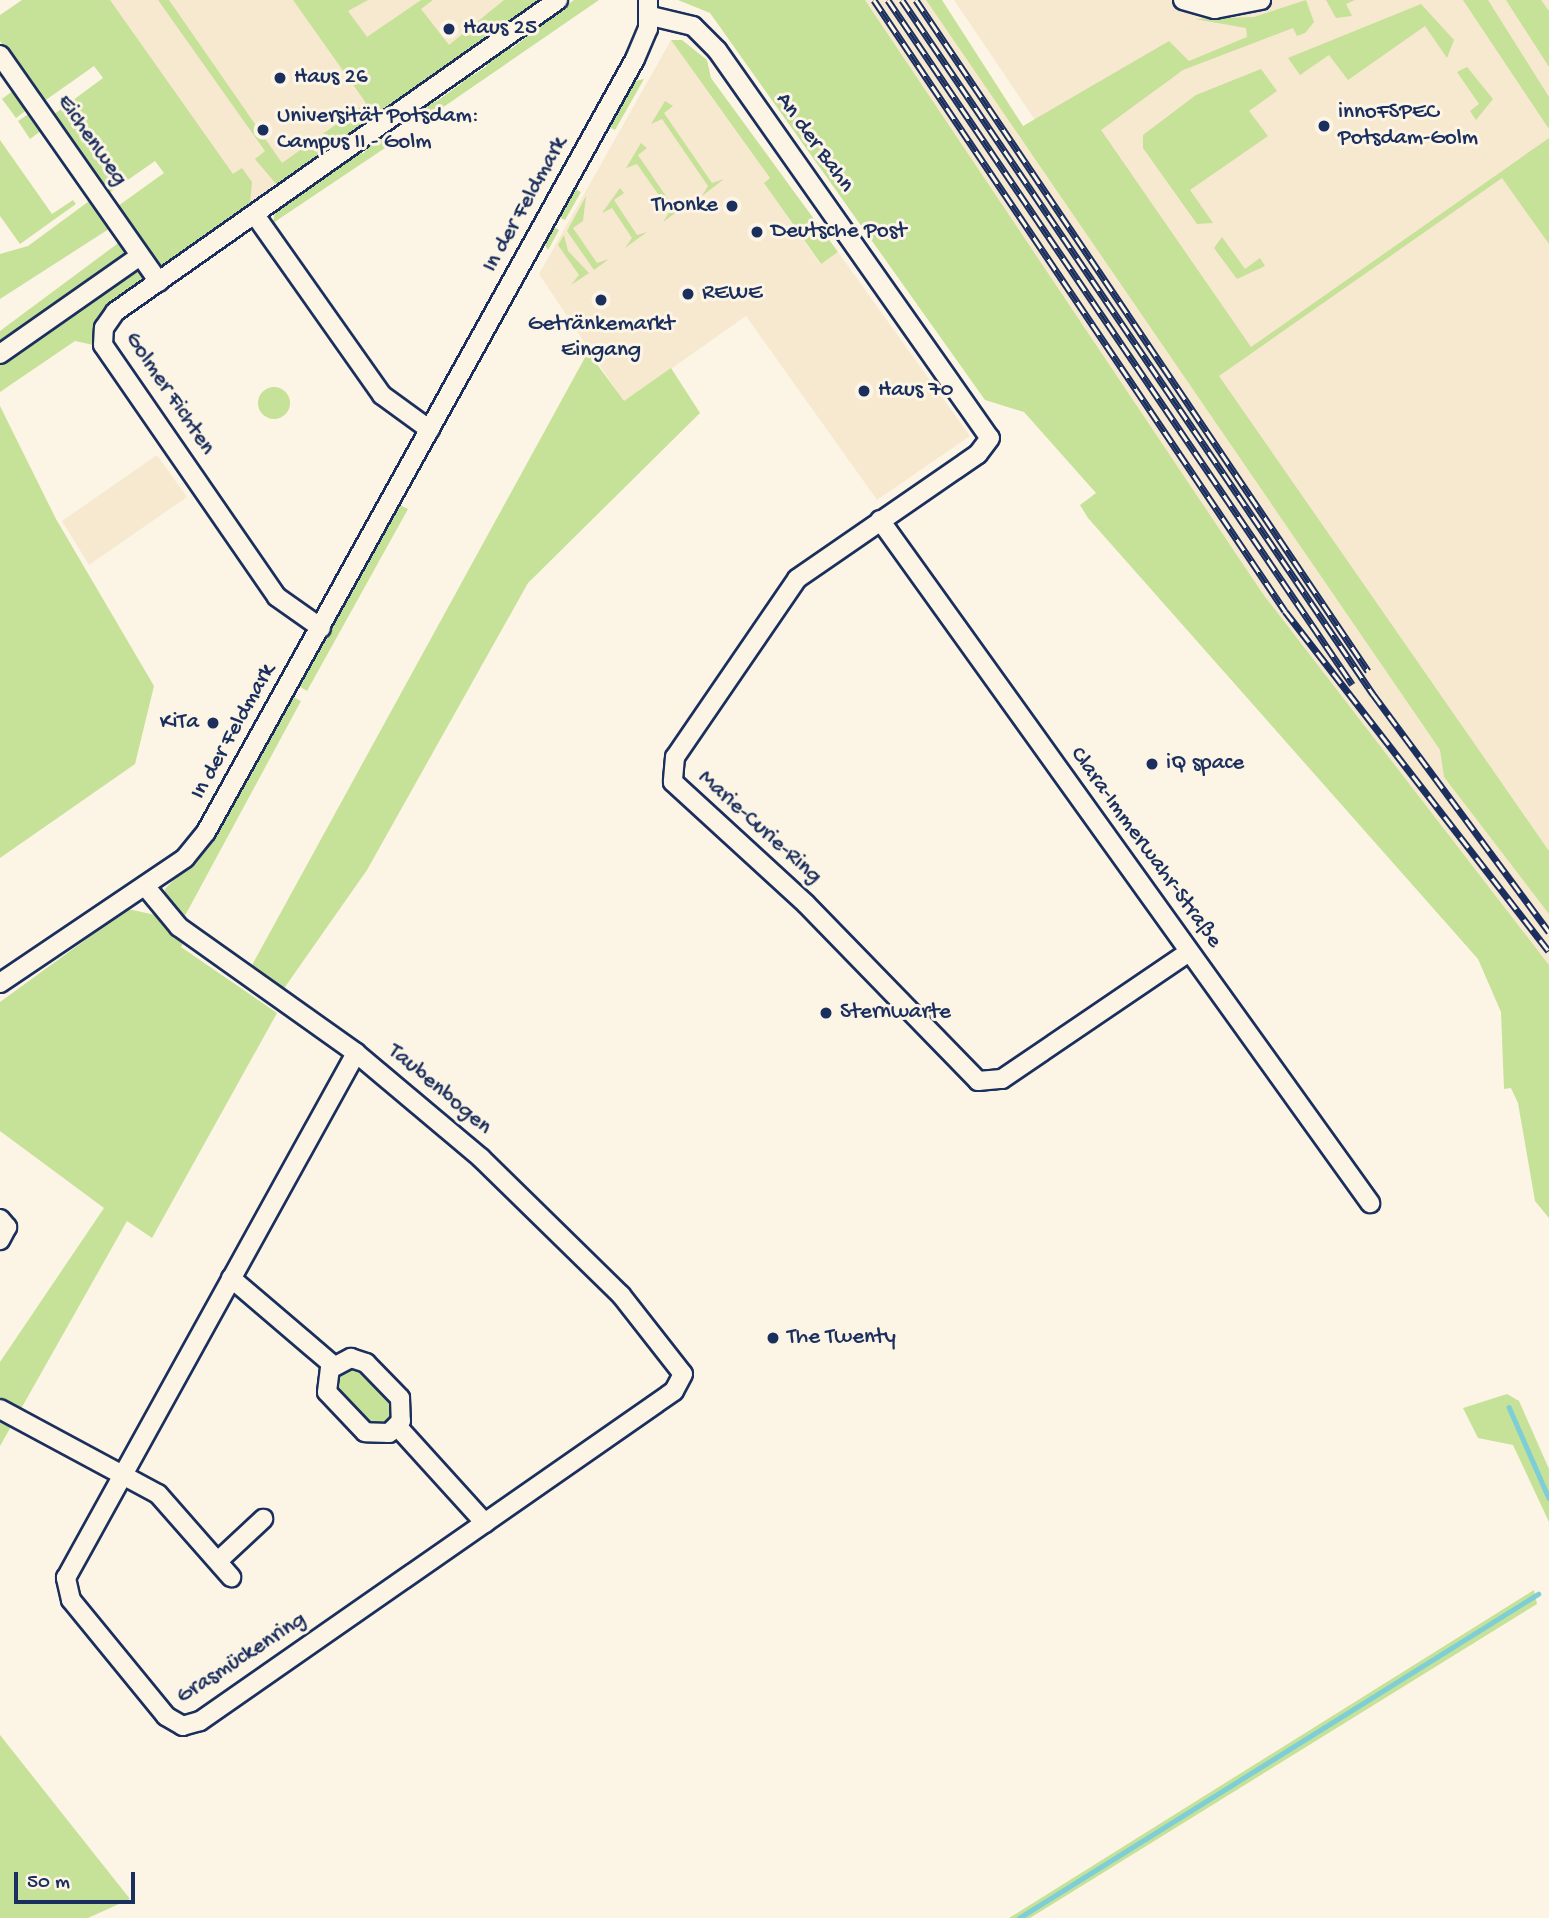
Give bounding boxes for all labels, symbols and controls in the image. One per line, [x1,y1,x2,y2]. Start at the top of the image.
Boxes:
place label: Haus 25 [463,15,537,43]
marker: Haus 25 [441,21,457,37]
place label: Haus 26 [294,64,368,92]
marker: Haus 26 [272,70,288,86]
street label: An der Bahn [769,88,859,198]
street label: Eichenweg [50,90,132,192]
place label: innoFSPEC Potsdam-Golm [1338,99,1478,153]
place label: Universität Potsdam: Campus II - Golm [277,103,479,157]
marker: innoFSPEC Potsdam-Golm [1316,118,1332,134]
marker: Universität Potsdam: Campus II - Golm [255,122,271,138]
street label: In der Feldmark [477,132,575,278]
place label: Thonke [652,192,718,220]
marker: Thonke [724,198,740,214]
place label: Deutsche Post [771,218,906,246]
marker: Deutsche Post [749,224,765,240]
place label: REWE [702,280,762,308]
marker: REWE [680,286,696,302]
marker: Getränkemarkt Eingang [593,292,609,308]
place label: Getränkemarkt Eingang [528,311,674,365]
street label: Golmer Fichten [118,327,220,461]
place label: Haus 70 [878,377,954,405]
marker: Haus 70 [856,383,872,399]
street label: In der Feldmark [185,659,283,805]
place label: KiTa [160,709,199,737]
marker: KiTa [205,715,221,731]
street label: Clara-Immerwahr-Straße [1063,742,1227,954]
place label: iQ space [1166,750,1244,778]
marker: iQ space [1144,756,1160,772]
street label: Marie-Curie-Ring [691,765,827,891]
place label: Sternwarte [840,999,951,1027]
marker: Sternwarte [818,1005,834,1021]
street label: Taubenbogen [381,1039,497,1141]
place label: The Twenty [787,1324,896,1352]
marker: The Twenty [765,1330,781,1346]
street label: Grasmückenring [172,1607,312,1711]
scale bar [18,1858,138,1902]
text: 50 m [27,1871,70,1896]

